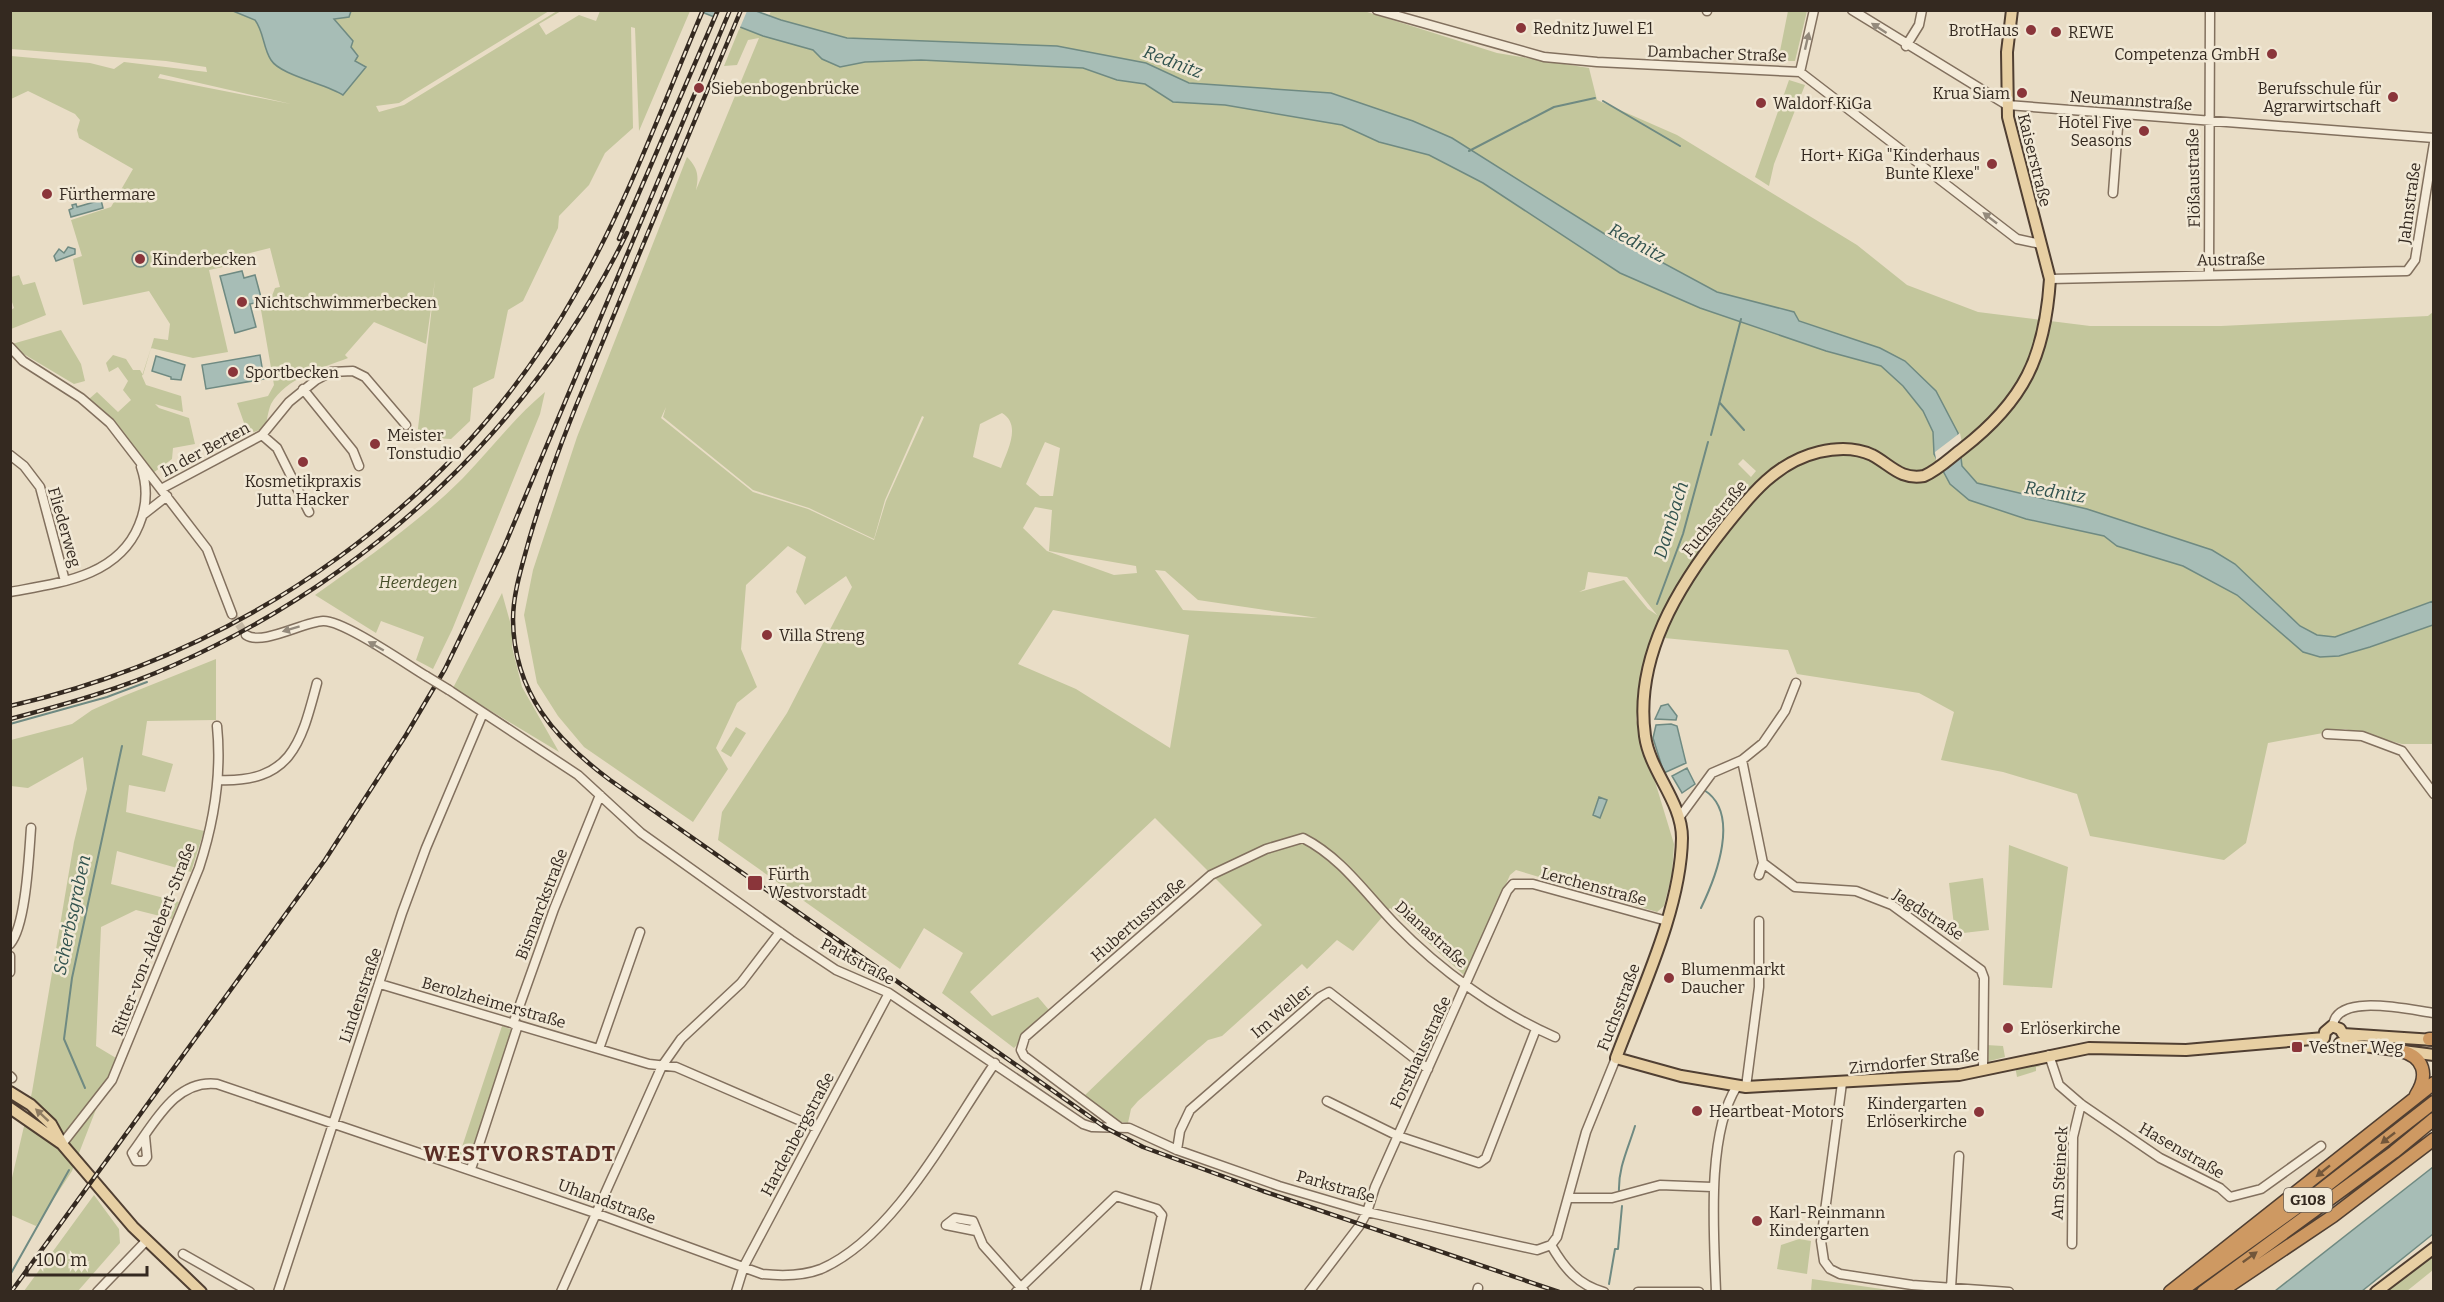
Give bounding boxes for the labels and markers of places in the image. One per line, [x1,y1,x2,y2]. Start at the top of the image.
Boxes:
place label: Rednitz Juwel E1 [1533,19,1654,38]
marker: Rednitz Juwel E1 [1514,21,1528,35]
place label: BrotHaus [1949,21,2019,40]
marker: BrotHaus [2024,23,2038,37]
place label: REWE [2068,23,2114,42]
marker: REWE [2049,25,2063,39]
place label: Competenza GmbH [2114,45,2260,64]
marker: Competenza GmbH [2265,47,2279,61]
place label: Siebenbogenbrücke [711,79,859,98]
place label: Berufsschule für Agrarwirtschaft [2257,79,2381,116]
marker: Siebenbogenbrücke [692,81,706,95]
place label: Krua Siam [1932,84,2010,103]
marker: Krua Siam [2015,86,2029,100]
marker: Berufsschule für Agrarwirtschaft [2386,90,2400,104]
place label: Waldorf KiGa [1773,94,1872,113]
marker: Waldorf KiGa [1754,96,1768,110]
place label: Hotel Five Seasons [2058,113,2132,150]
marker: Hotel Five Seasons [2137,124,2151,138]
place label: Hort+ KiGa "Kinderhaus Bunte Klexe" [1800,146,1980,183]
marker: Hort+ KiGa "Kinderhaus Bunte Klexe" [1985,157,1999,171]
place label: Fürthermare [59,185,155,204]
marker: Fürthermare [40,187,54,201]
place label: Kinderbecken [152,250,256,269]
marker: Kinderbecken [133,252,147,266]
place label: Nichtschwimmerbecken [254,293,437,312]
marker: Nichtschwimmerbecken [235,295,249,309]
place label: Sportbecken [245,363,339,382]
marker: Sportbecken [226,365,240,379]
place label: Meister Tonstudio [387,426,462,463]
marker: Meister Tonstudio [368,437,382,451]
marker: Kosmetikpraxis Jutta Hacker [296,455,310,469]
place label: Kosmetikpraxis Jutta Hacker [245,472,361,509]
place label: Villa Streng [779,626,865,645]
marker: Villa Streng [760,628,774,642]
place label: Fürth Westvorstadt [768,865,867,902]
marker: Fürth Westvorstadt [746,874,764,892]
place label: Blumenmarkt Daucher [1681,960,1785,997]
marker: Blumenmarkt Daucher [1662,971,1676,985]
place label: Erlöserkirche [2020,1019,2120,1038]
marker: Erlöserkirche [2001,1021,2015,1035]
place label: Vestner Weg [2309,1038,2403,1057]
marker: Vestner Weg [2290,1040,2304,1054]
place label: Kindergarten Erlöserkirche [1867,1094,1967,1131]
place label: Heartbeat-Motors [1709,1102,1844,1121]
marker: Heartbeat-Motors [1690,1104,1704,1118]
marker: Kindergarten Erlöserkirche [1972,1105,1986,1119]
place label: Karl-Reinmann Kindergarten [1769,1203,1885,1240]
marker: Karl-Reinmann Kindergarten [1750,1214,1764,1228]

